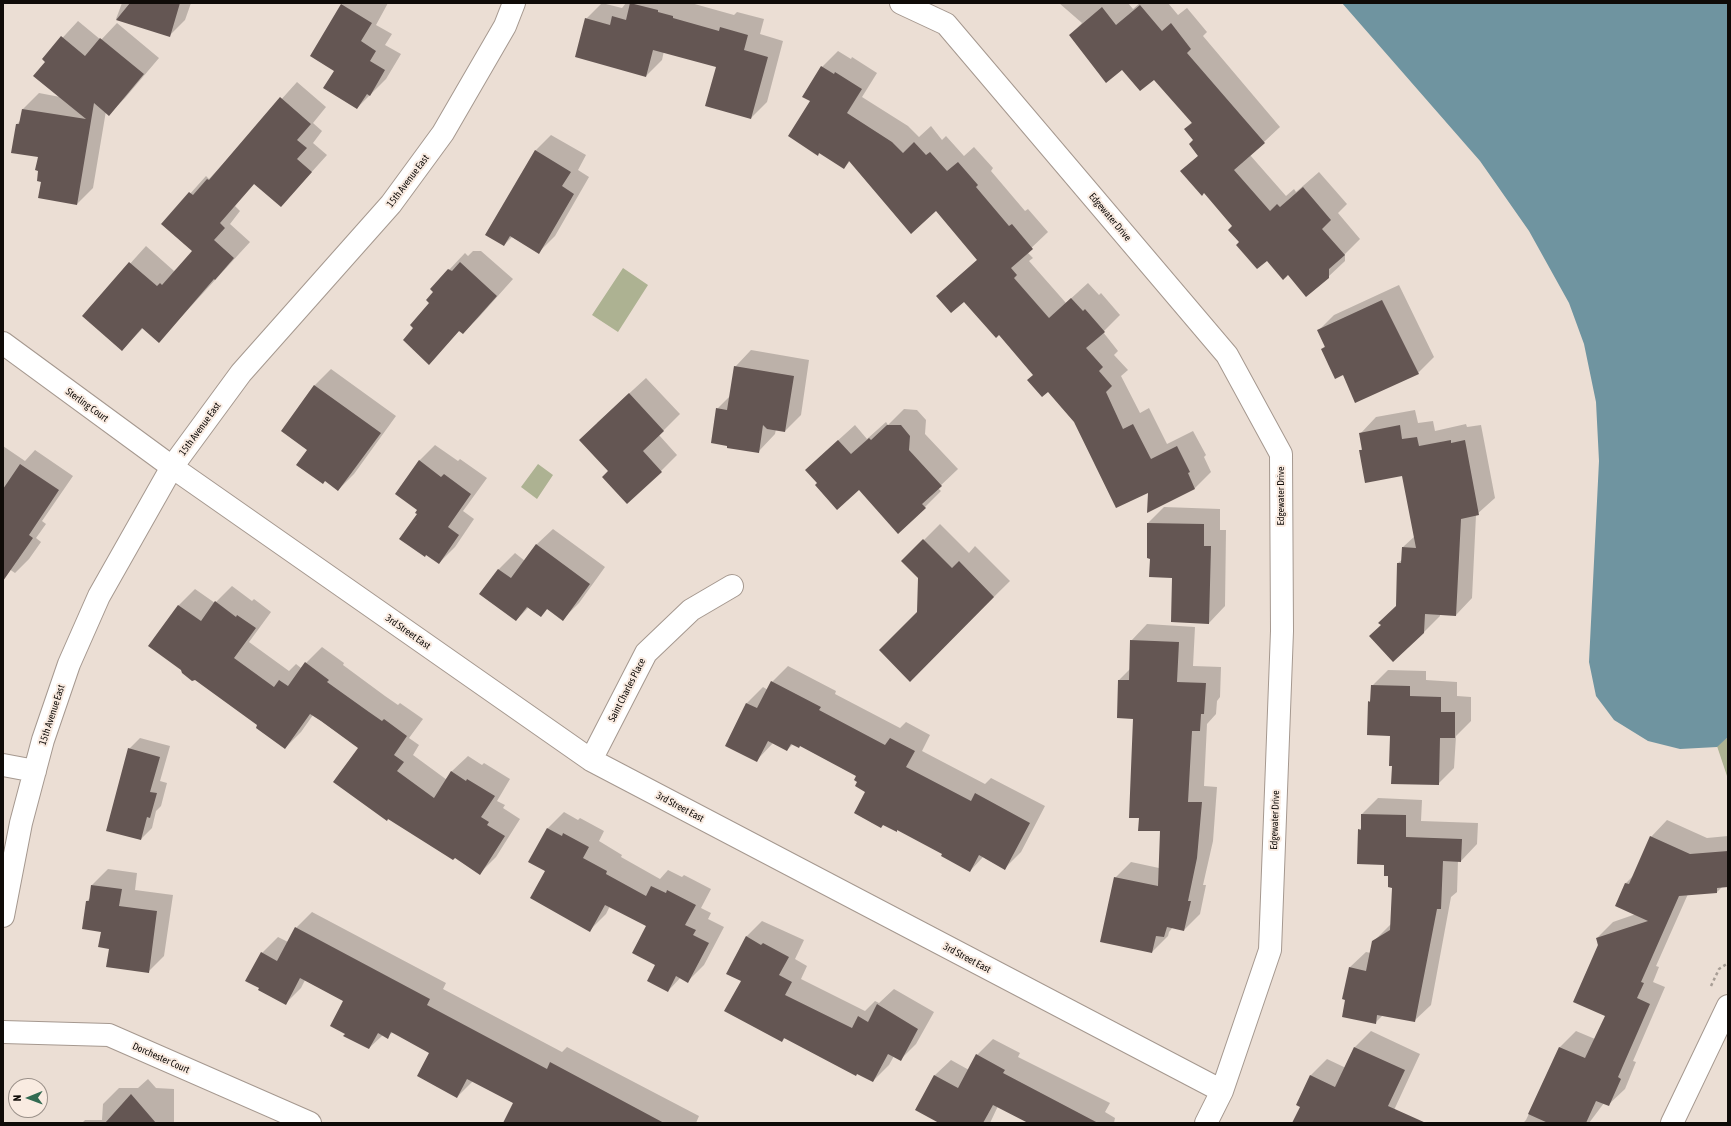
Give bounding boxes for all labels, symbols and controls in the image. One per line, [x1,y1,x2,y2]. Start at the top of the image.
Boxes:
street label: 15th Avenue East [384,152,432,210]
street label: Edgewater Drive [1086,191,1134,243]
street label: Sterling Court [63,386,111,424]
street label: 15th Avenue East [177,400,223,458]
street label: Edgewater Drive [1275,466,1287,526]
street label: 3rd Street East [383,612,433,652]
street label: Saint Charles Place [606,656,648,724]
street label: 15th Avenue East [37,683,67,747]
street label: 3rd Street East [654,789,706,825]
street label: Edgewater Drive [1268,790,1282,850]
street label: 3rd Street East [941,940,993,976]
street label: Dorchester Court [131,1040,191,1076]
north arrow [8,1078,48,1118]
text: N [11,1095,23,1102]

